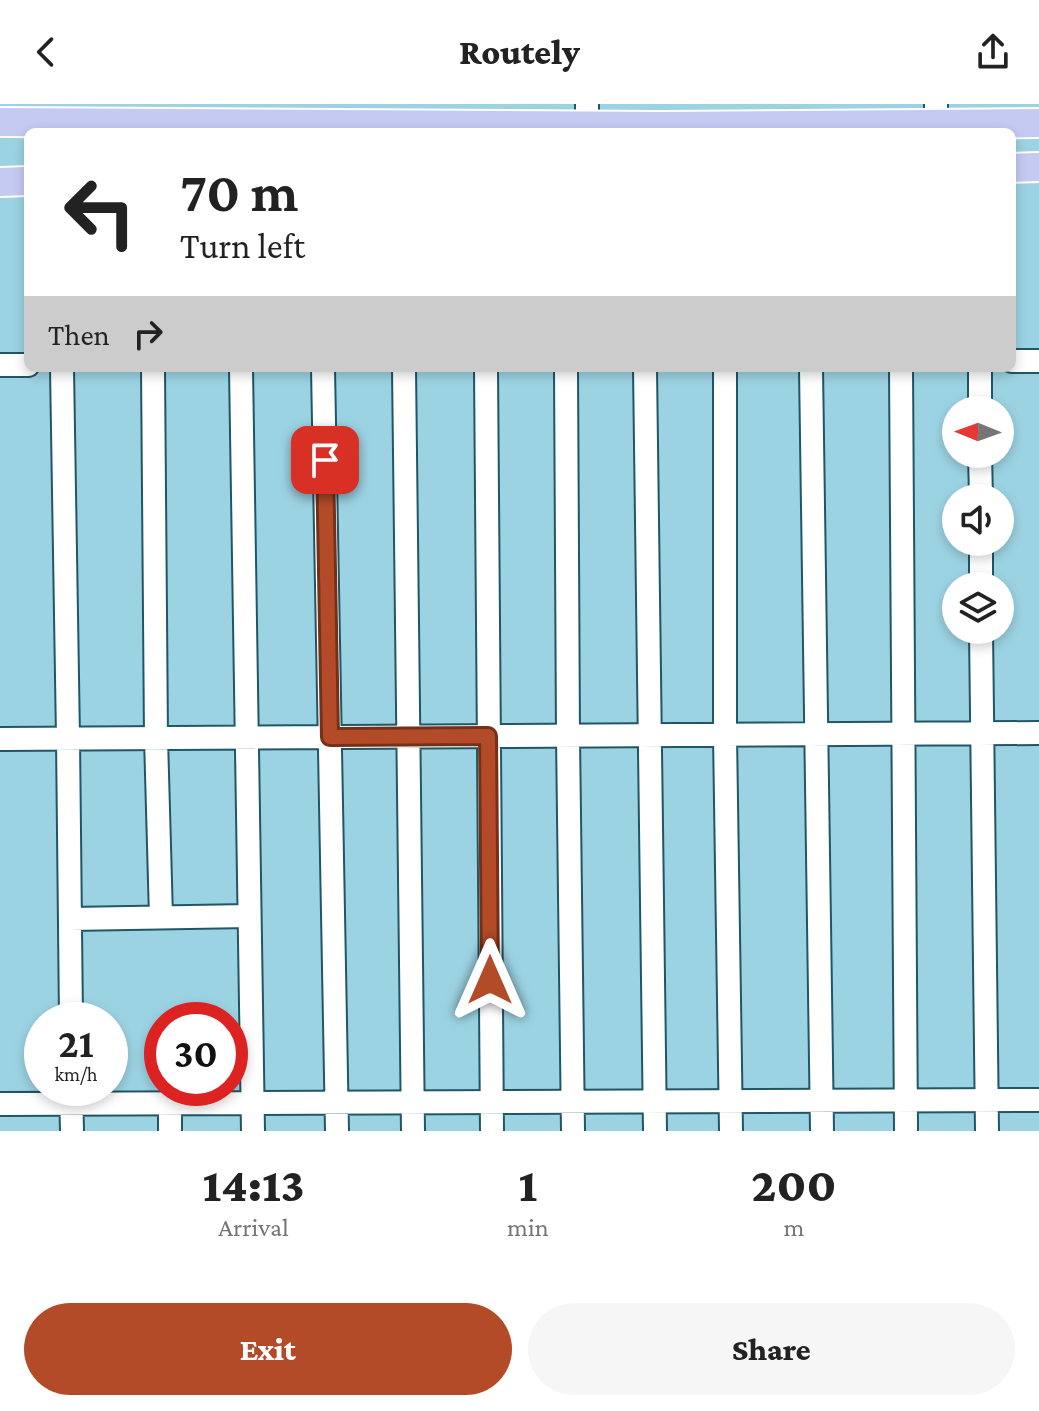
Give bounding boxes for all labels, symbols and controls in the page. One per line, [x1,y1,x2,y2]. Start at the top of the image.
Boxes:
icon: back [24,30,68,74]
icon: share [971,30,1015,74]
text: Routely [459,32,580,72]
icon: left [48,160,152,264]
text: 70 m [180,161,299,223]
text: Turn left [180,226,305,266]
icon: right [126,312,170,356]
text: Then [48,318,110,351]
north arrow [942,396,1014,468]
map controls [942,396,1014,644]
pin [291,426,359,494]
icon: arrive [303,438,347,482]
button: sound [942,484,1014,556]
button: layers [942,572,1014,644]
position arrow [448,938,532,1022]
speed limit sign: 30 [144,1002,248,1106]
text: 21 [58,1021,94,1066]
text: km/h [54,1063,98,1085]
text: 14:13 [203,1158,304,1211]
text: 1 [519,1158,537,1211]
text: 200 [751,1158,836,1211]
text: Arrival [218,1213,289,1242]
text: min [507,1213,549,1242]
text: m [783,1213,804,1242]
button: Exit [24,1303,512,1395]
button: Share [528,1303,1015,1395]

